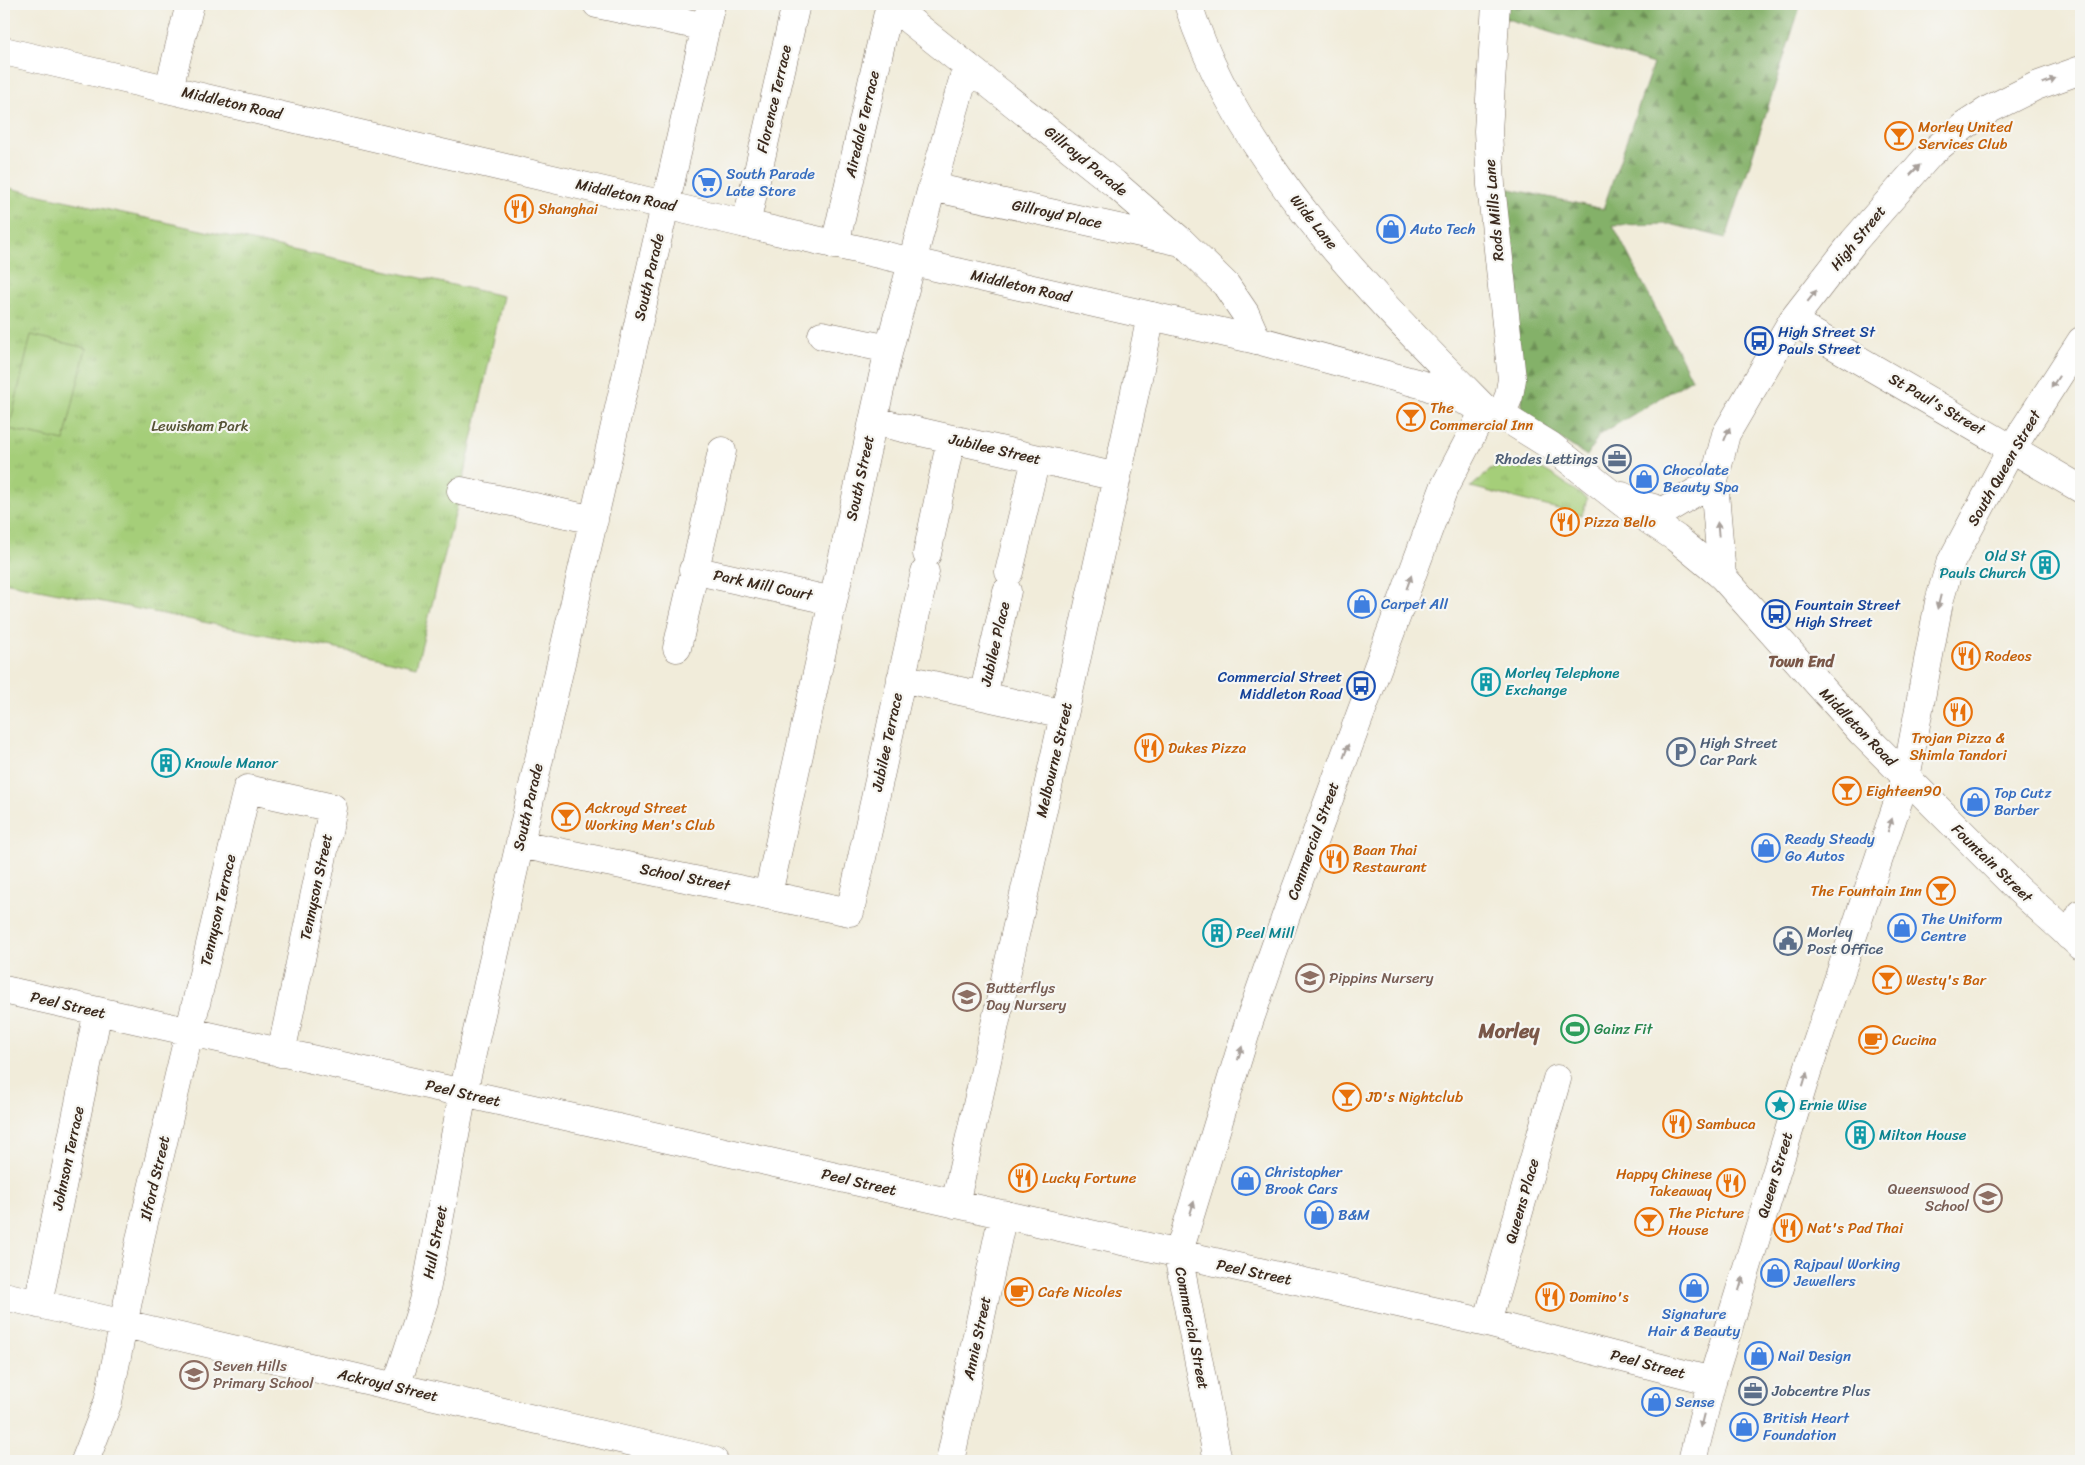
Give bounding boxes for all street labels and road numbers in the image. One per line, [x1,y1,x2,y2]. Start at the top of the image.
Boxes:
street label: Florence Terrace [749,43,799,155]
street label: Airedale Terrace [837,68,887,181]
street label: Middleton Road [179,79,286,127]
street label: Gillroyd Parade [1038,119,1134,203]
street label: Rods Mills Lane [1477,158,1511,262]
street label: Middleton Road [573,171,680,219]
street label: Wide Lane [1283,188,1345,256]
street label: Gillroyd Place [1010,192,1105,236]
street label: High Street [1823,199,1893,276]
street label: South Parade [626,230,672,323]
street label: Middleton Road [968,262,1075,310]
street label: St Paul's Street [1884,366,1991,443]
street label: South Queen Street [1960,404,2048,531]
street label: Jubilee Street [945,426,1044,472]
street label: South Street [838,432,882,523]
street label: Park Mill Court [711,562,816,608]
street label: Jubilee Place [972,599,1017,690]
street label: Middleton Road [1813,681,1904,774]
street label: Jubilee Terrace [864,690,910,795]
street label: Melbourne Street [1028,699,1080,820]
street label: South Parade [505,760,551,853]
street label: Commercial Street [1280,778,1347,904]
street label: Fountain Street [1945,817,2040,910]
street label: Tennyson Street [292,831,340,943]
street label: Tennyson Terrace [192,851,244,969]
street label: School Street [638,856,733,899]
street label: Peel Street [28,984,109,1026]
street label: Peel Street [423,1072,504,1114]
street label: Johnson Terrace [44,1103,92,1213]
street label: Queen Street [1750,1128,1801,1221]
street label: Ilford Street [132,1133,177,1224]
street label: Queens Place [1497,1155,1547,1247]
street label: Peel Street [819,1161,900,1203]
street label: Hull Street [415,1202,455,1281]
street label: Peel Street [1214,1251,1294,1293]
street label: Commercial Street [1167,1264,1217,1392]
street label: Annie Street [955,1293,999,1383]
street label: Peel Street [1608,1342,1689,1387]
street label: Ackroyd Street [334,1361,441,1409]

